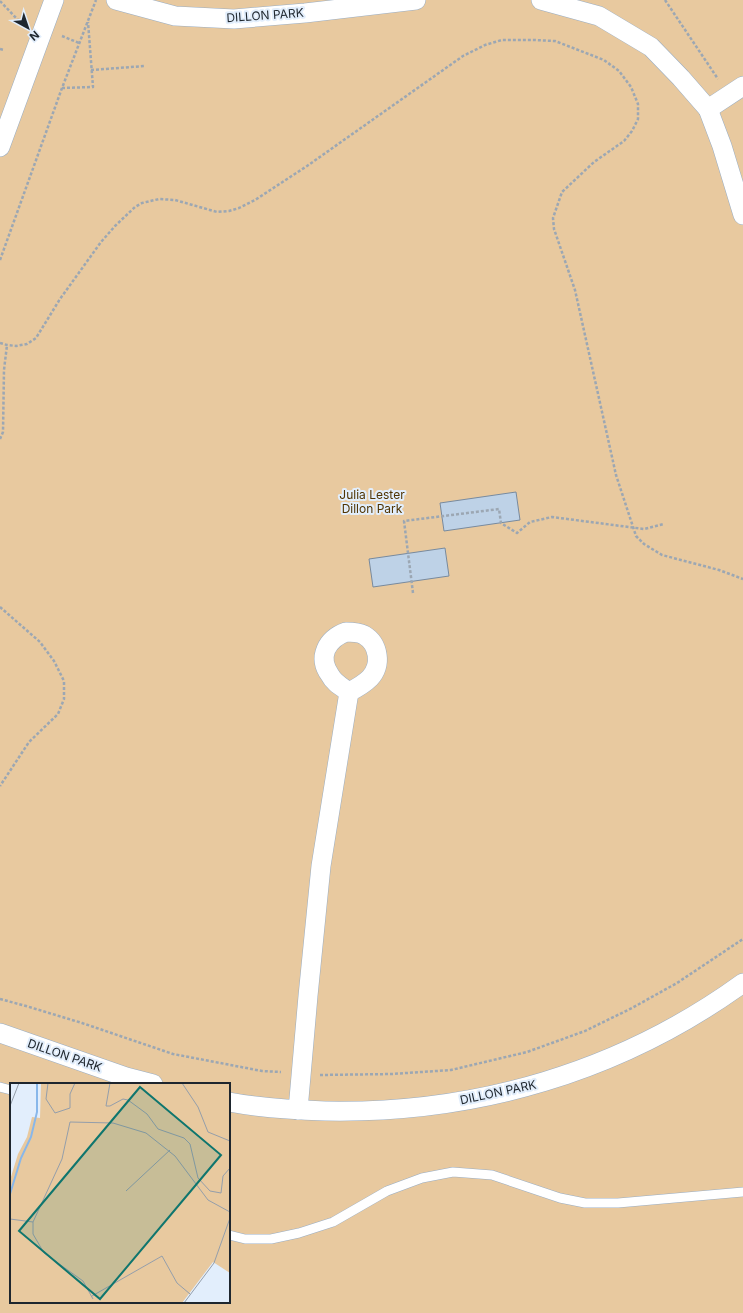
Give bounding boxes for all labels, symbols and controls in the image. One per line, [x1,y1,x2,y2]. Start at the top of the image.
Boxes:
street label: DILLON PARK [226,5,304,25]
north arrow [8,8,48,48]
text: N [27,28,42,44]
park label: Julia Lester Dillon Park [339,487,405,516]
street label: DILLON PARK [26,1035,104,1075]
street label: DILLON PARK [459,1077,537,1107]
inset map [10,1083,230,1303]

